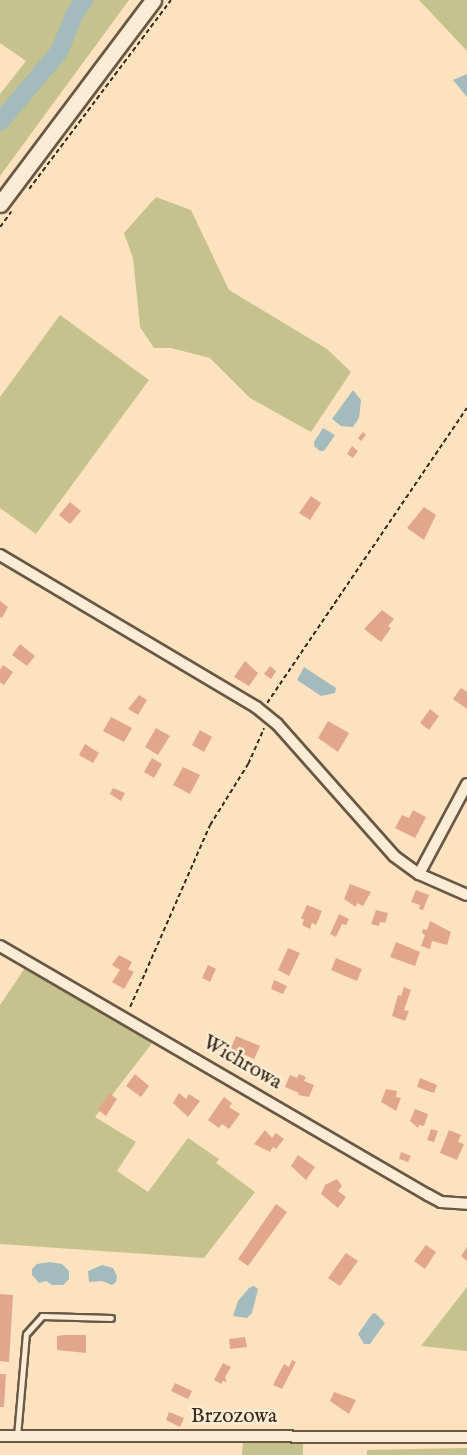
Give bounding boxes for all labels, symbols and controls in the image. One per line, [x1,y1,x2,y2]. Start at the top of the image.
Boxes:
street label: Wichrowa [198,1030,286,1096]
street label: Brzozowa [191,1404,277,1430]

